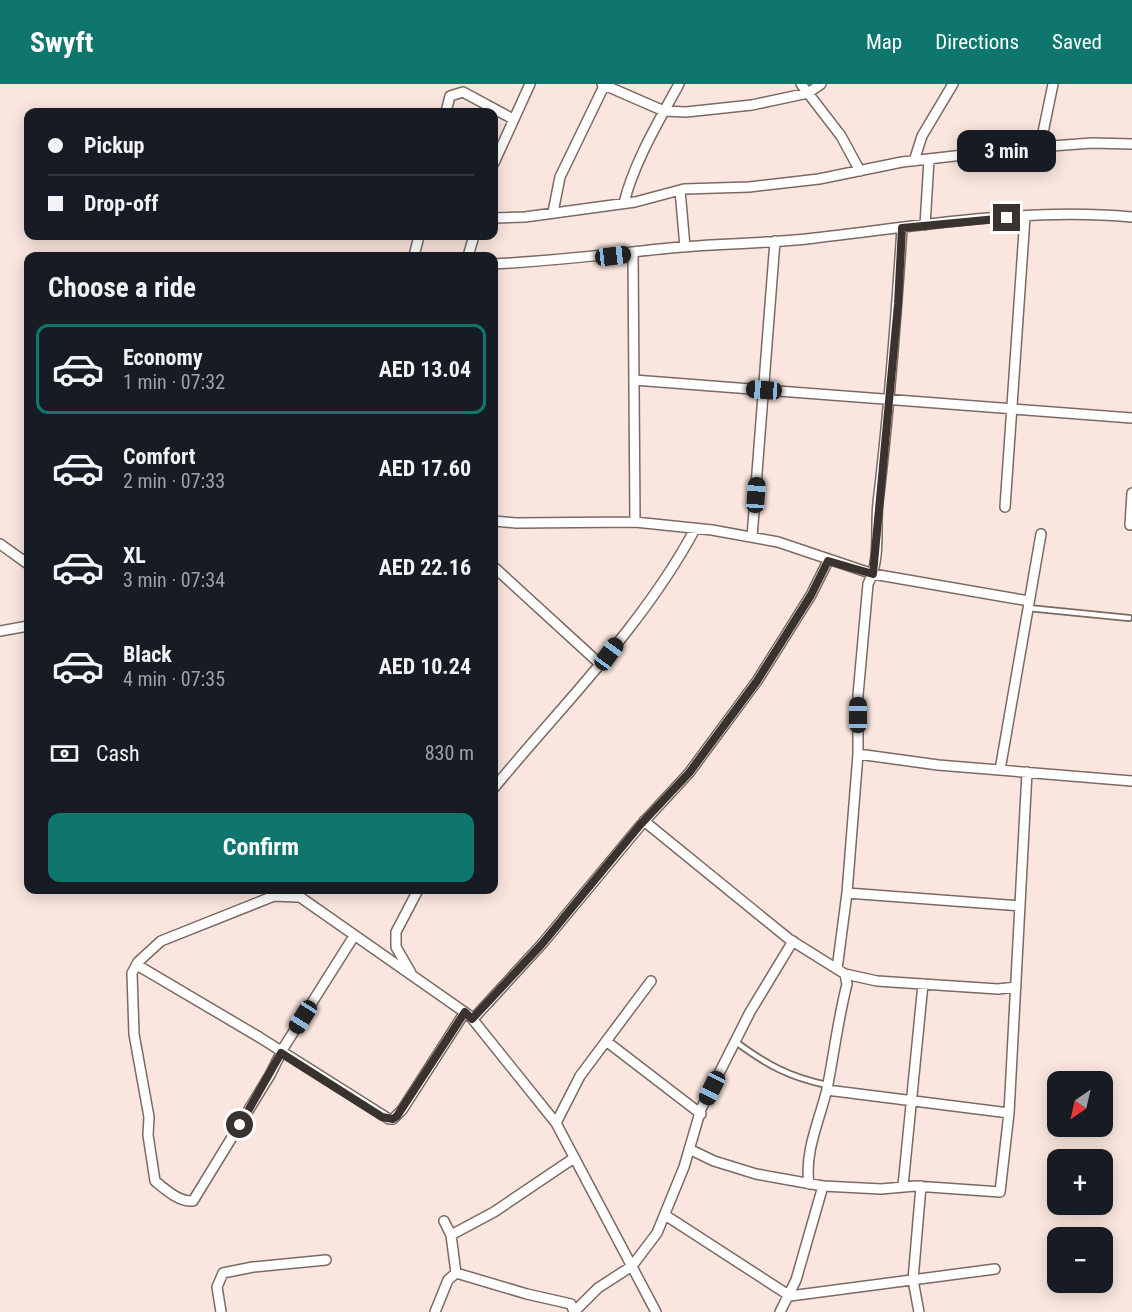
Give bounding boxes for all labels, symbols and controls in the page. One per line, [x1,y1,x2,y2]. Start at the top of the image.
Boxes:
text: Swyft [30,26,93,59]
text: Map [866,30,902,54]
text: Directions [935,30,1019,54]
text: Saved [1052,30,1102,54]
callout: 3 min [958,131,1056,173]
text: Pickup [84,133,144,158]
text: 3 min [984,139,1029,163]
text: Drop-off [84,191,158,216]
route end [993,204,1020,231]
car [594,245,632,267]
text: Choose a ride [48,272,196,304]
icon: car [51,342,105,396]
text: Economy [123,345,203,370]
text: AED 13.04 [379,357,471,382]
text: 1 min · 07:32 [123,370,225,394]
car [745,380,783,400]
icon: car [51,441,105,495]
text: Comfort [123,444,196,469]
text: AED 17.60 [379,456,471,481]
text: 2 min · 07:33 [123,469,225,493]
car [746,476,766,514]
icon: car [51,540,105,594]
text: XL [123,543,146,568]
text: AED 22.16 [379,555,471,580]
text: 3 min · 07:34 [123,568,225,592]
car [591,634,627,674]
icon: car [51,639,105,693]
text: Black [123,642,172,667]
text: AED 10.24 [379,654,471,679]
text: 4 min · 07:35 [123,667,225,691]
car [849,697,867,733]
icon: cash [48,737,81,770]
text: Cash [96,741,140,766]
text: 830 m [425,741,474,765]
button: Confirm [48,813,474,882]
car [286,997,320,1037]
car [696,1068,728,1108]
north arrow [1047,1071,1113,1137]
map controls [1047,1071,1113,1293]
route start [226,1111,253,1138]
button: + [1047,1149,1113,1215]
button: − [1047,1227,1113,1293]

